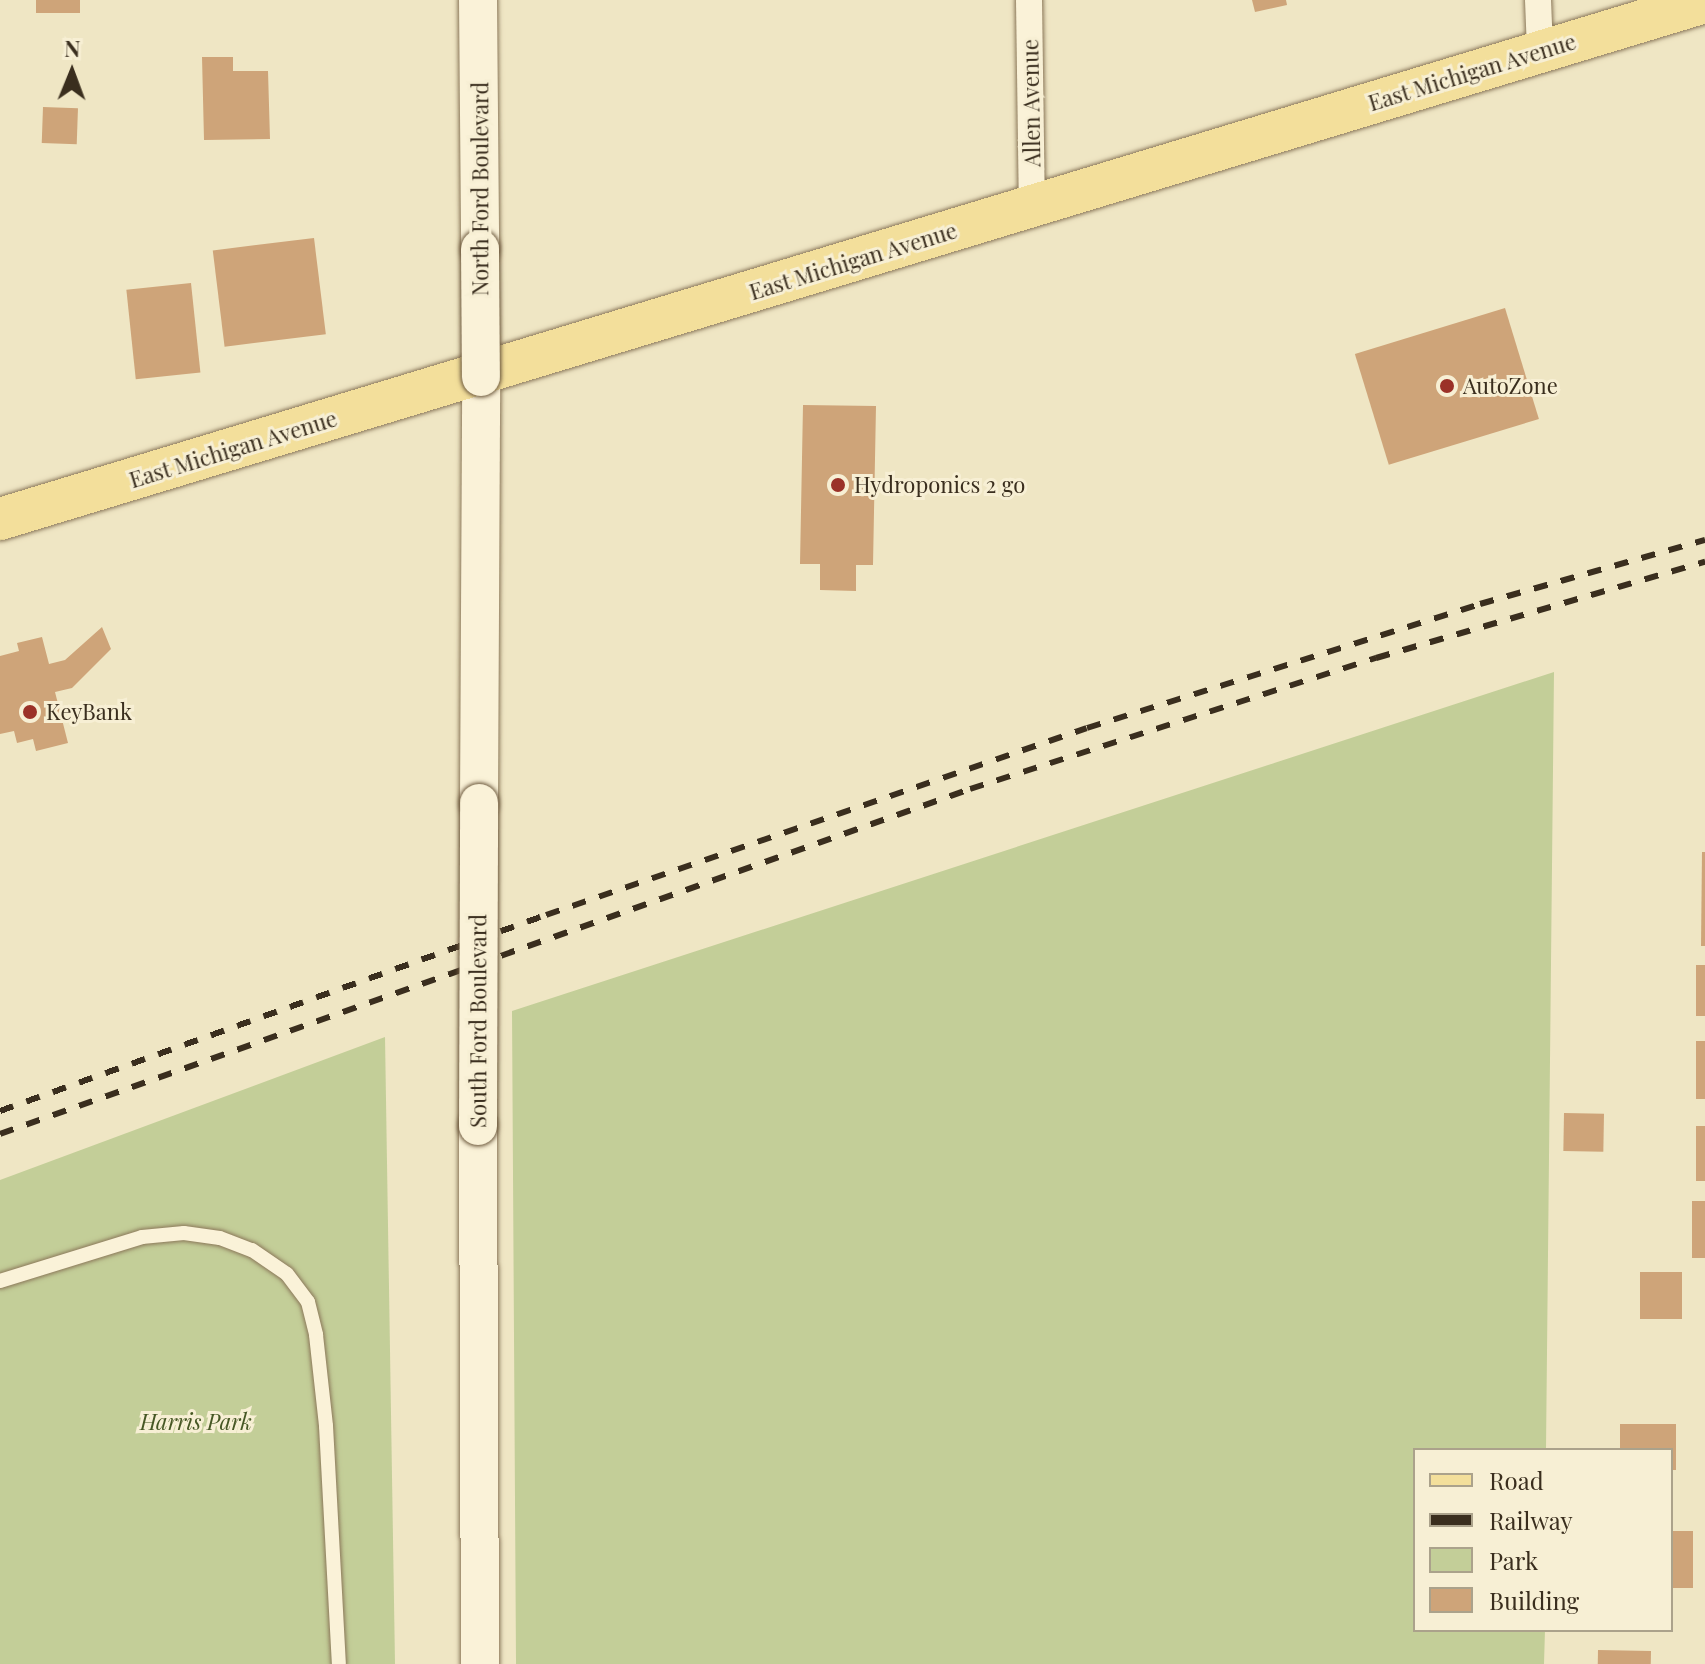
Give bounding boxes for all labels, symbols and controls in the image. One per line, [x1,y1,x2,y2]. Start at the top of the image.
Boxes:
street label: East Michigan Avenue [1365,28,1579,116]
north arrow [32,32,112,112]
text: N [64,33,81,63]
street label: Allen Avenue [1017,38,1045,168]
street label: North Ford Boulevard [467,82,493,296]
street label: East Michigan Avenue [746,217,960,305]
place label: AutoZone [1463,373,1558,399]
marker: AutoZone [1438,377,1456,395]
street label: East Michigan Avenue [126,405,340,493]
place label: Hydroponics 2 go [854,472,1025,498]
marker: Hydroponics 2 go [829,476,847,494]
place label: KeyBank [46,699,132,725]
marker: KeyBank [21,703,39,721]
street label: South Ford Boulevard [465,914,491,1128]
park label: Harris Park [140,1409,252,1435]
legend [1413,1448,1673,1632]
text: Road [1489,1464,1544,1496]
text: Railway [1489,1504,1573,1536]
text: Park [1489,1544,1538,1576]
text: Building [1489,1584,1579,1616]

